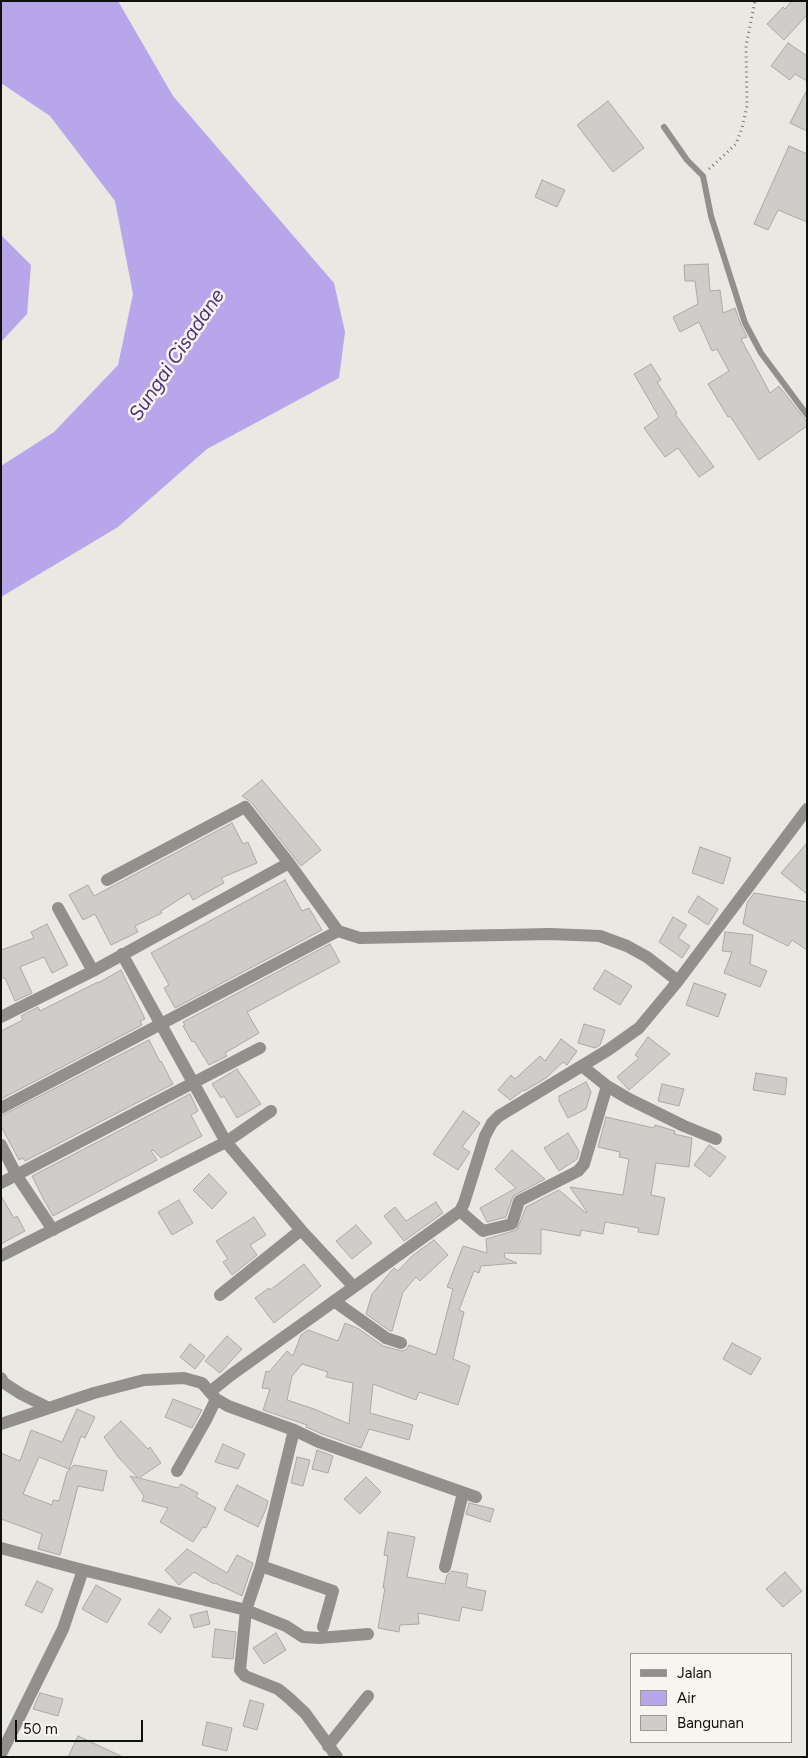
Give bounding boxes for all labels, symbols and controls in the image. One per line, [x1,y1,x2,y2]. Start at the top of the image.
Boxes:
water label: Sungai Cisadane [124,285,230,425]
legend [630,1653,793,1743]
text: Jalan [677,1664,712,1682]
text: Air [677,1689,696,1707]
scale bar [18,1710,145,1742]
text: Bangunan [677,1714,744,1732]
text: 50 m [23,1720,58,1738]

